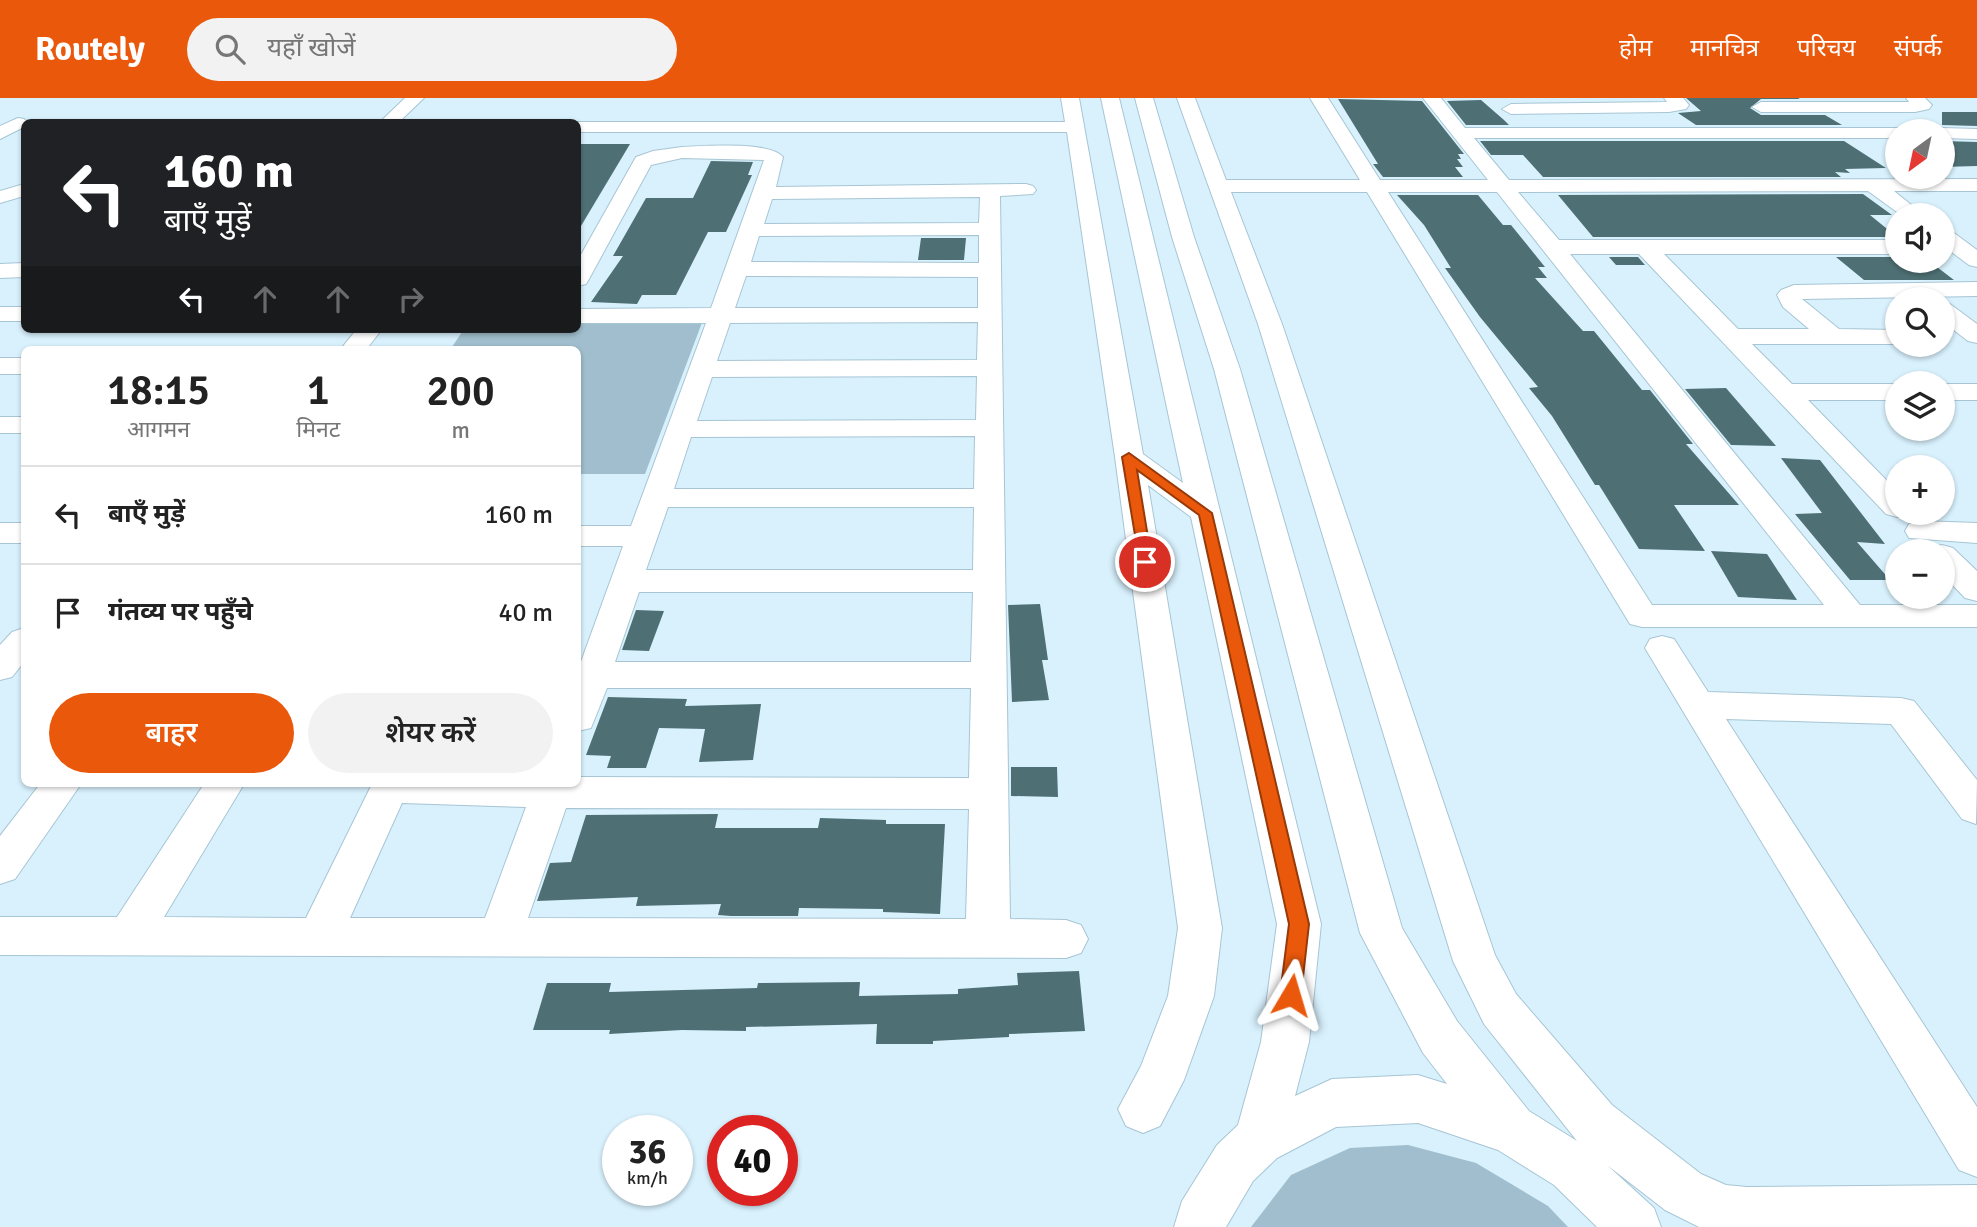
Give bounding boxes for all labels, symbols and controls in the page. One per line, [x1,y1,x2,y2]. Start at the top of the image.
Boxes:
search box [187,18,677,81]
text: Routely [35,29,145,70]
icon: search [211,30,249,68]
text: यहाँ खोजें [267,32,356,64]
text: होम [1619,33,1652,63]
text: मानचित्र [1690,33,1759,63]
text: परिचय [1797,33,1856,63]
text: संपर्क [1894,33,1942,63]
north arrow [1885,119,1955,189]
map controls [1885,119,1955,609]
text: 160 m [164,141,294,201]
icon: left [49,147,140,238]
text: बाएँ मुड़ें [164,201,252,240]
button: sound [1885,203,1955,273]
icon: left [173,280,211,318]
icon: ahead [246,280,284,318]
icon: ahead [319,280,357,318]
icon: right [392,280,430,318]
button: search [1885,287,1955,357]
text: 18:15 [107,365,210,416]
text: 1 [307,365,330,416]
text: 200 [427,366,495,417]
button: layers [1885,371,1955,441]
text: आगमन [127,415,190,444]
text: मिनट [296,415,340,444]
text: m [451,416,470,445]
button: + [1885,455,1955,525]
icon: left [49,496,87,534]
text: बाएँ मुड़ें [108,498,185,530]
text: 160 m [484,499,553,531]
pin [1115,532,1175,592]
button: − [1885,539,1955,609]
icon: arrive [1126,543,1164,581]
icon: arrive [49,594,87,632]
text: गंतव्य पर पहुँचे [108,596,253,628]
text: 40 m [498,597,553,629]
button: बाहर [49,693,294,773]
button: शेयर करें [308,693,553,773]
position arrow [1254,958,1328,1032]
speed limit sign: 40 [707,1115,798,1206]
text: 36 [629,1130,666,1173]
text: km/h [627,1167,668,1189]

